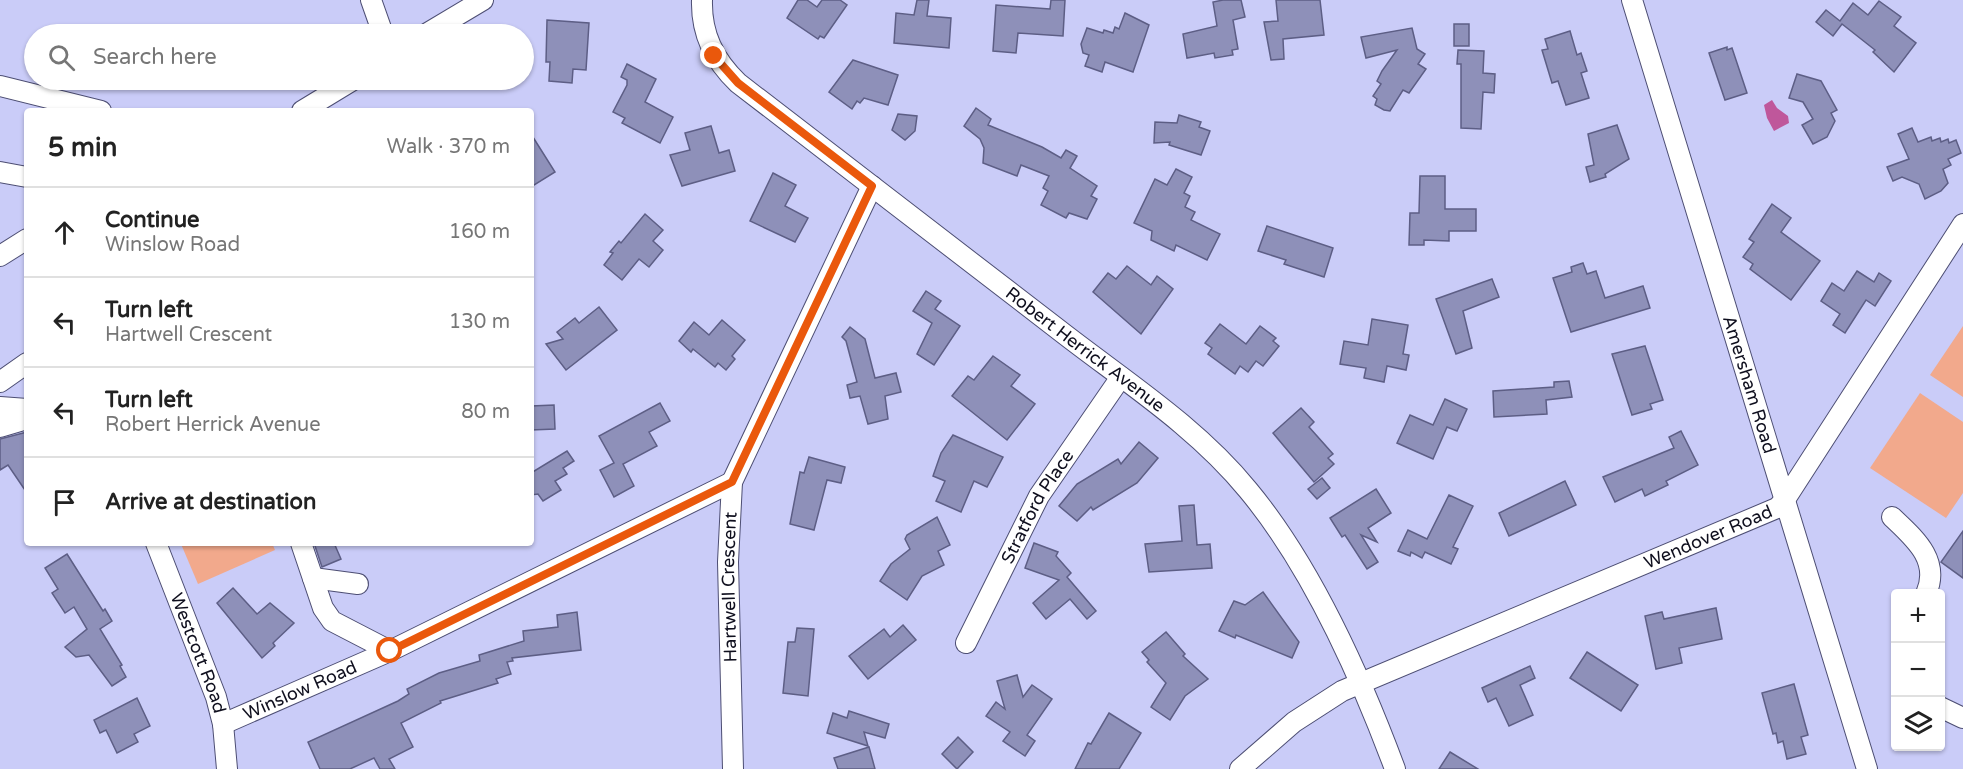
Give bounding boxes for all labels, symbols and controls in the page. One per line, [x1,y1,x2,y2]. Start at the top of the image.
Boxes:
search box [24,24,534,90]
icon: search [45,41,78,74]
route end [700,42,726,68]
text: Search here [93,44,217,70]
text: 5 min [48,132,117,163]
text: Walk · 370 m [387,135,510,159]
text: Continue [105,207,200,233]
icon: ahead [48,216,81,249]
text: 160 m [449,220,510,244]
text: Winslow Road [105,233,240,257]
street label: Robert Herrick Avenue [1001,282,1169,417]
text: Turn left [105,297,193,323]
icon: left [48,306,81,339]
text: 130 m [449,310,510,334]
street label: Amersham Road [1718,313,1781,456]
text: Hartwell Crescent [105,323,272,347]
text: Turn left [105,387,193,413]
icon: left [48,396,81,429]
text: 80 m [461,400,510,424]
text: Robert Herrick Avenue [105,413,321,437]
street label: Stratford Place [996,446,1079,567]
icon: arrive [48,486,81,519]
text: Arrive at destination [105,489,316,515]
street label: Wendover Road [1641,500,1776,574]
street label: Hartwell Crescent [717,511,742,663]
map controls [1891,589,1945,751]
button: + [1891,589,1945,643]
street label: Westcott Road [166,590,231,715]
route start [376,637,402,663]
button: − [1891,643,1945,697]
street label: Winslow Road [240,656,360,725]
button: layers [1891,697,1945,751]

